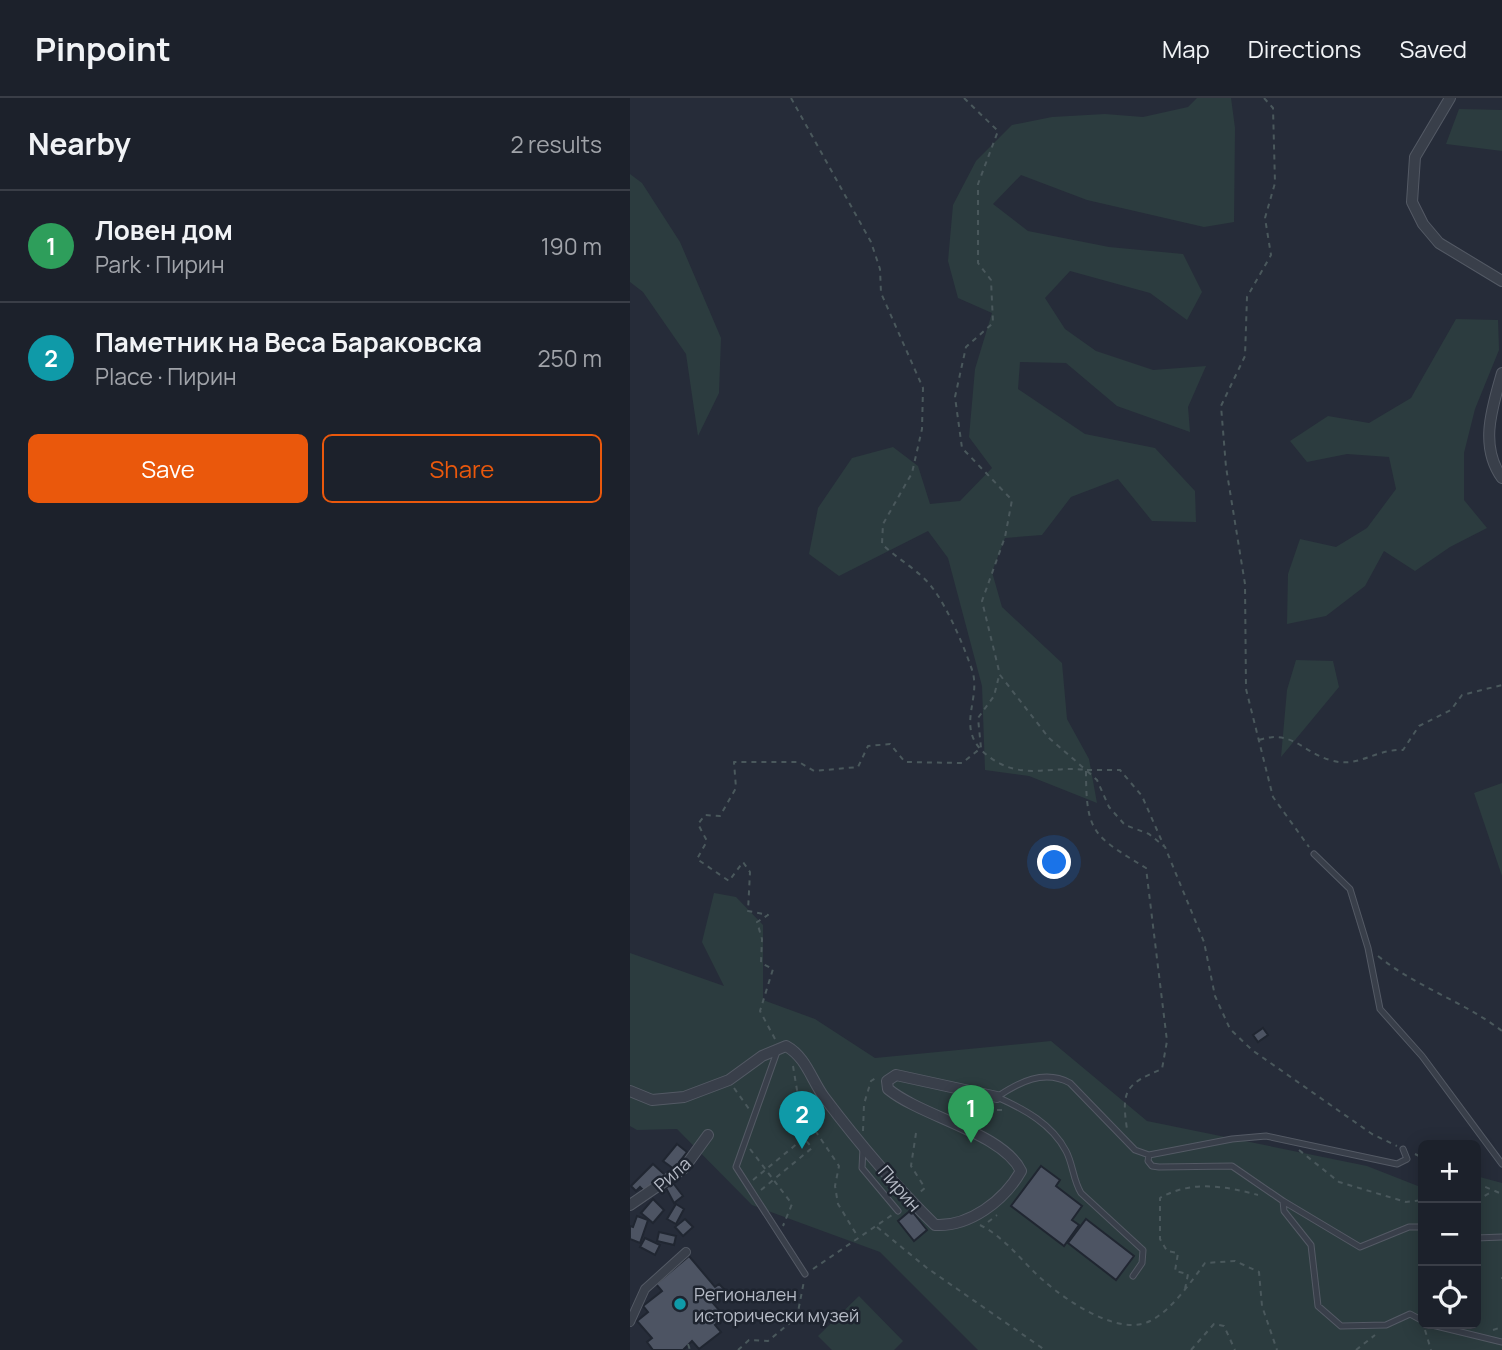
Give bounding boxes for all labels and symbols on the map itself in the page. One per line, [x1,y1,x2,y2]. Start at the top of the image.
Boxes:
your location [1037,845,1071,879]
pin: 1 [948,1085,994,1143]
pin: 2 [779,1091,825,1149]
street label: Рила [649,1151,695,1197]
street label: Пирин [873,1160,927,1216]
place label: Регионален исторически музей [694,1282,859,1327]
marker: Регионален исторически музей [672,1296,688,1312]

